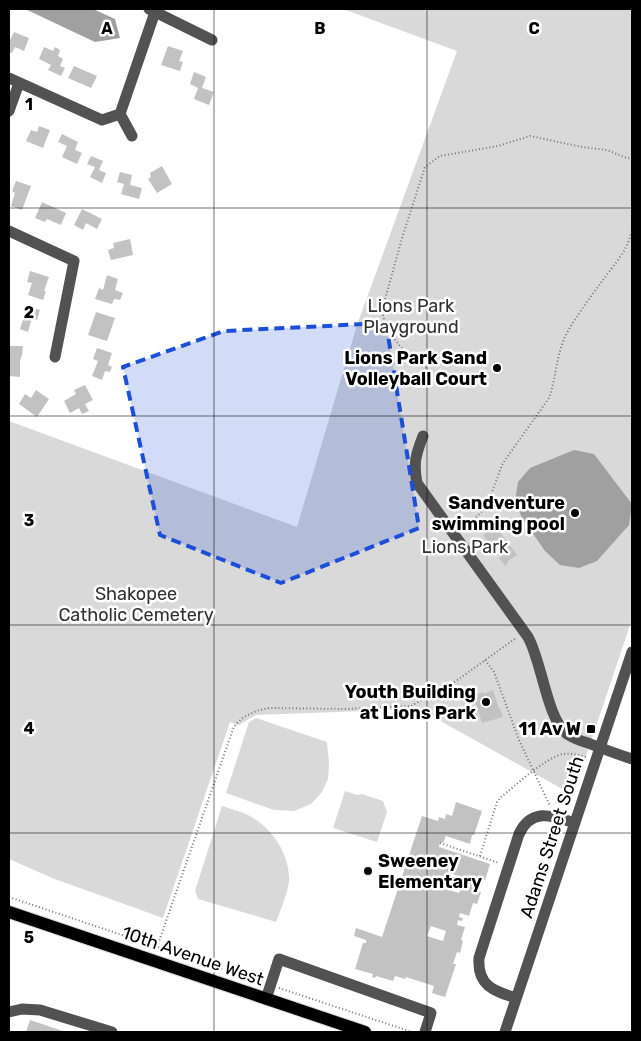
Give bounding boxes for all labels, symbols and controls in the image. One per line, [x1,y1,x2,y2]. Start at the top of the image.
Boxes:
text: A [101,19,113,38]
text: B [314,19,326,38]
text: C [528,19,540,38]
text: 1 [25,95,33,114]
park label: Lions Park Playground [363,295,459,338]
text: 2 [24,303,34,322]
place label: Lions Park Sand Volleyball Court [344,347,487,390]
marker: Lions Park Sand Volleyball Court [491,362,503,374]
place label: Sandventure swimming pool [432,492,565,535]
marker: Sandventure swimming pool [569,507,581,519]
text: 3 [24,511,34,530]
park label: Lions Park [422,536,509,558]
park label: Shakopee Catholic Cemetery [58,583,214,626]
place label: Youth Building at Lions Park [345,681,476,724]
marker: Youth Building at Lions Park [480,696,492,708]
place label: 11 Av W [519,718,581,740]
text: 4 [24,719,35,738]
marker: 11 Av W [585,723,597,735]
street label: Adams Street South [515,753,589,921]
place label: Sweeney Elementary [378,850,482,893]
marker: Sweeney Elementary [362,865,374,877]
street label: 10th Avenue West [119,921,267,991]
text: 5 [24,928,34,947]

